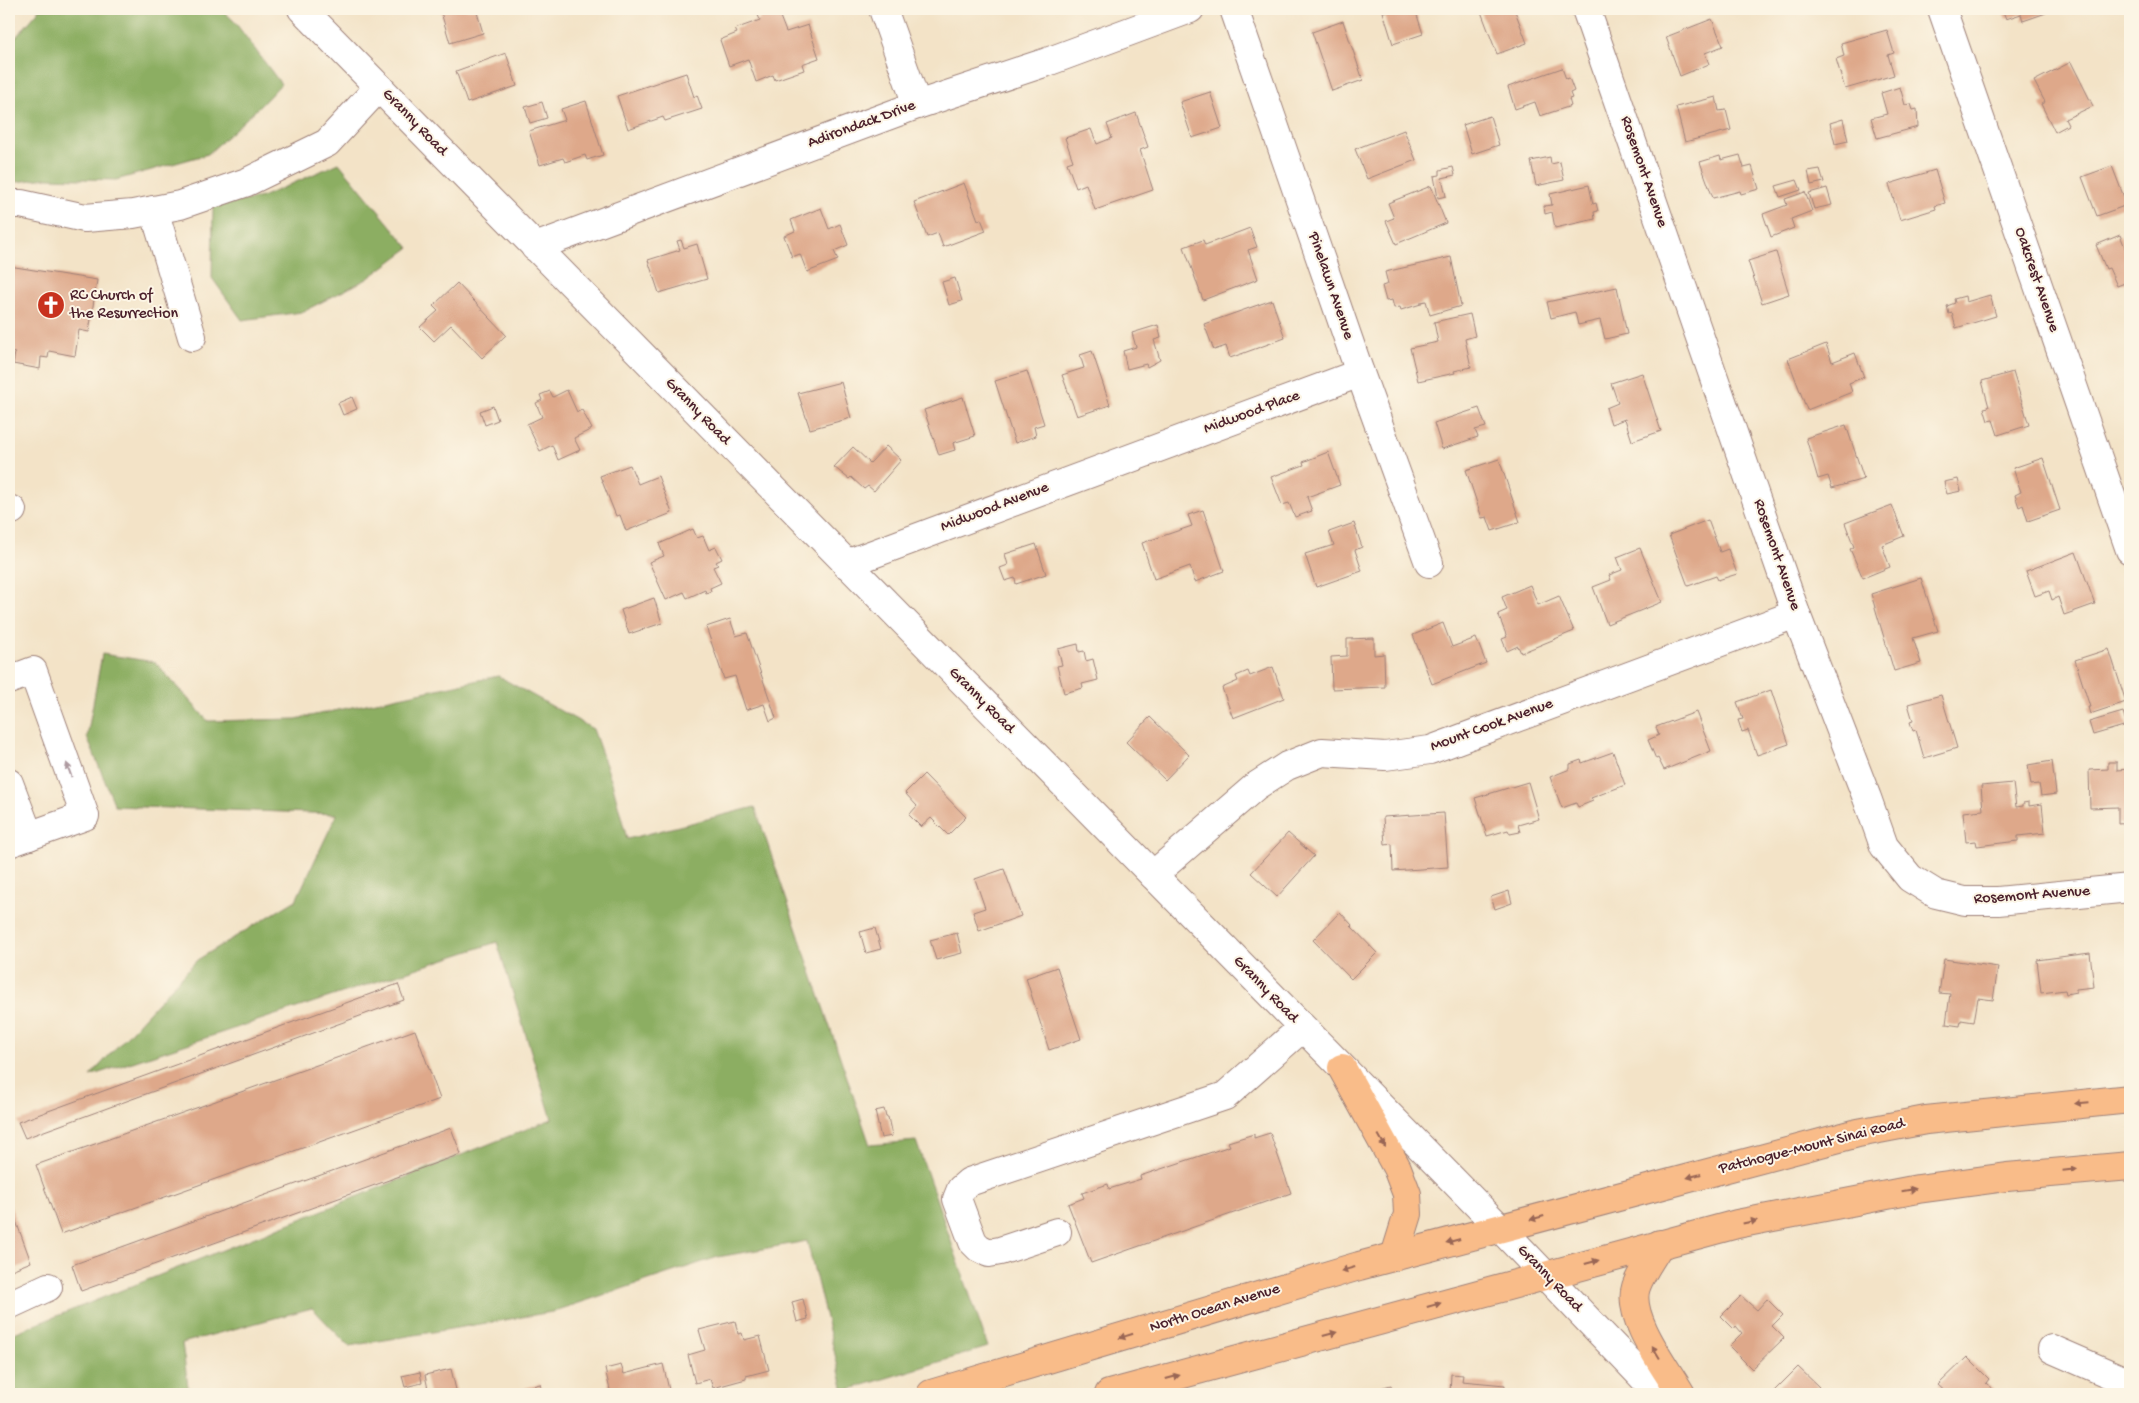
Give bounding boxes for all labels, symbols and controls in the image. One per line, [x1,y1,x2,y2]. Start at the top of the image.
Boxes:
street label: Granny Road [377,85,452,162]
street label: Adirondack Drive [805,96,919,153]
street label: Rosemont Avenue [1615,114,1671,231]
street label: Oakcrest Avenue [2009,225,2063,335]
street label: Pinelawn Avenue [1302,229,1358,343]
place label: RC Church of the Resurrection [69,287,179,324]
church icon: RC Church of the Resurrection [36,290,66,320]
street label: Granny Road [660,374,735,451]
street label: Midwood Place [1201,387,1303,439]
street label: Midwood Avenue [938,478,1052,537]
street label: Rosemont Avenue [1748,497,1804,614]
street label: Granny Road [944,664,1019,739]
street label: Mount Cook Avenue [1428,695,1557,757]
one-way arrow [65,762,73,777]
street label: Rosemont Avenue [1973,882,2092,910]
street label: Granny Road [1228,952,1303,1029]
one-way arrow [2073,1100,2089,1108]
street label: Patchogue-Mount Sinai Road [1716,1114,1908,1180]
one-way arrow [1378,1135,1387,1148]
one-way arrow [2063,1166,2079,1174]
one-way arrow [1687,1172,1702,1180]
one-way arrow [1902,1186,1918,1194]
one-way arrow [1530,1214,1545,1222]
one-way arrow [1742,1218,1757,1226]
one-way arrow [1446,1237,1461,1245]
street label: Granny Road [1512,1241,1587,1318]
one-way arrow [1585,1258,1600,1266]
one-way arrow [1340,1265,1355,1273]
street label: North Ocean Avenue [1148,1280,1283,1338]
one-way arrow [1427,1301,1442,1309]
one-way arrow [1322,1330,1337,1338]
one-way arrow [1118,1333,1133,1341]
one-way arrow [1652,1346,1661,1359]
one-way arrow [1165,1373,1180,1381]

